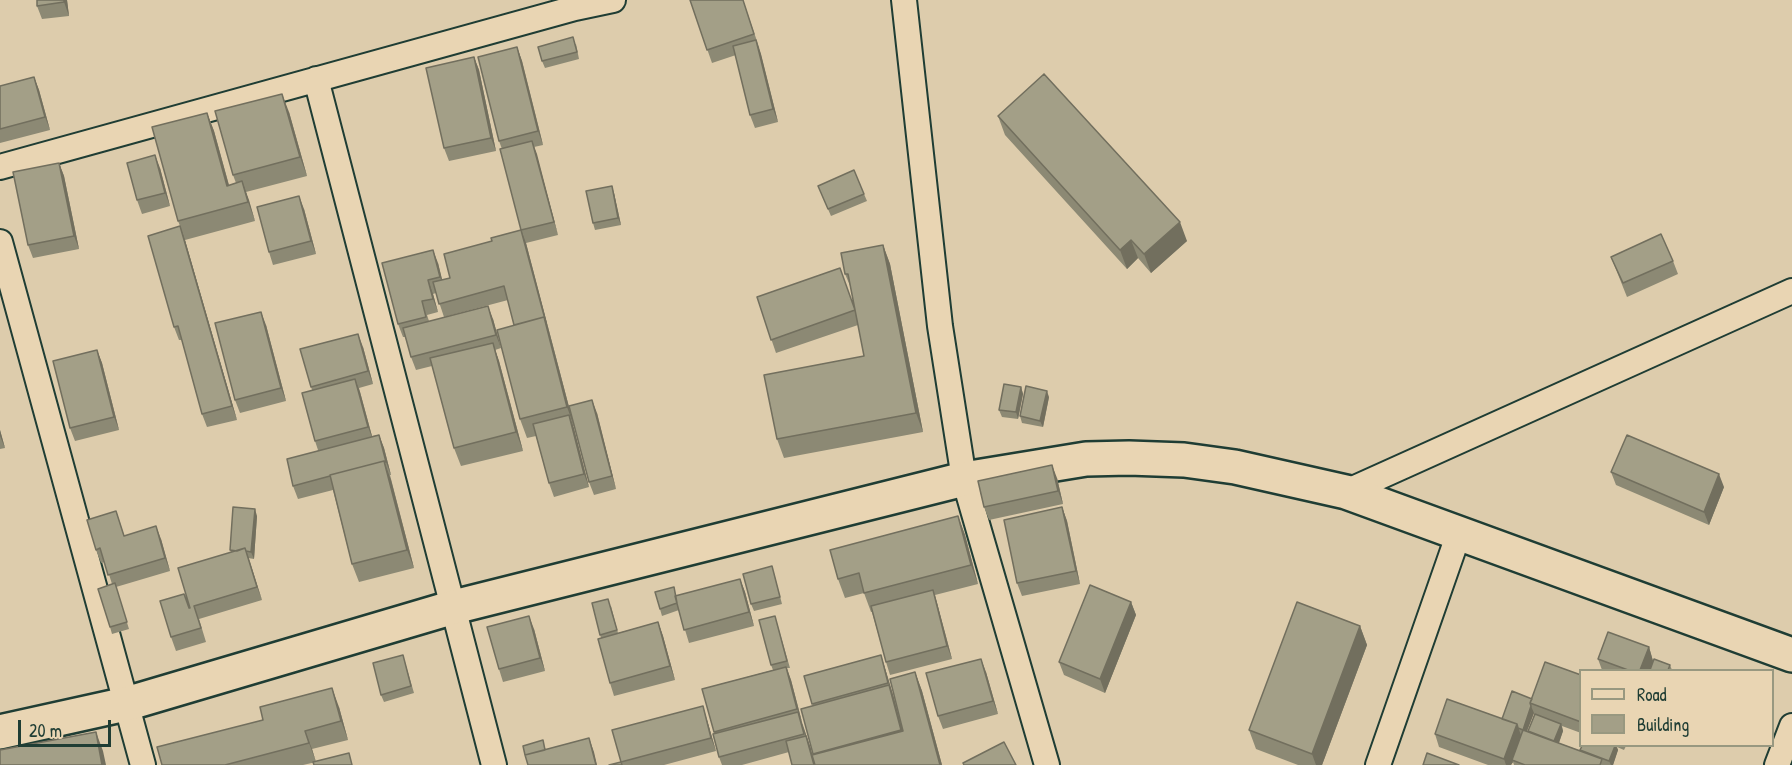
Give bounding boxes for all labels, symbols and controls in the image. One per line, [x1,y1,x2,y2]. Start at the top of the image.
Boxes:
legend [1579,669,1774,747]
text: Road [1637,682,1667,707]
scale bar [21,708,114,746]
text: Building [1637,712,1689,737]
text: 20 m [29,718,62,743]

